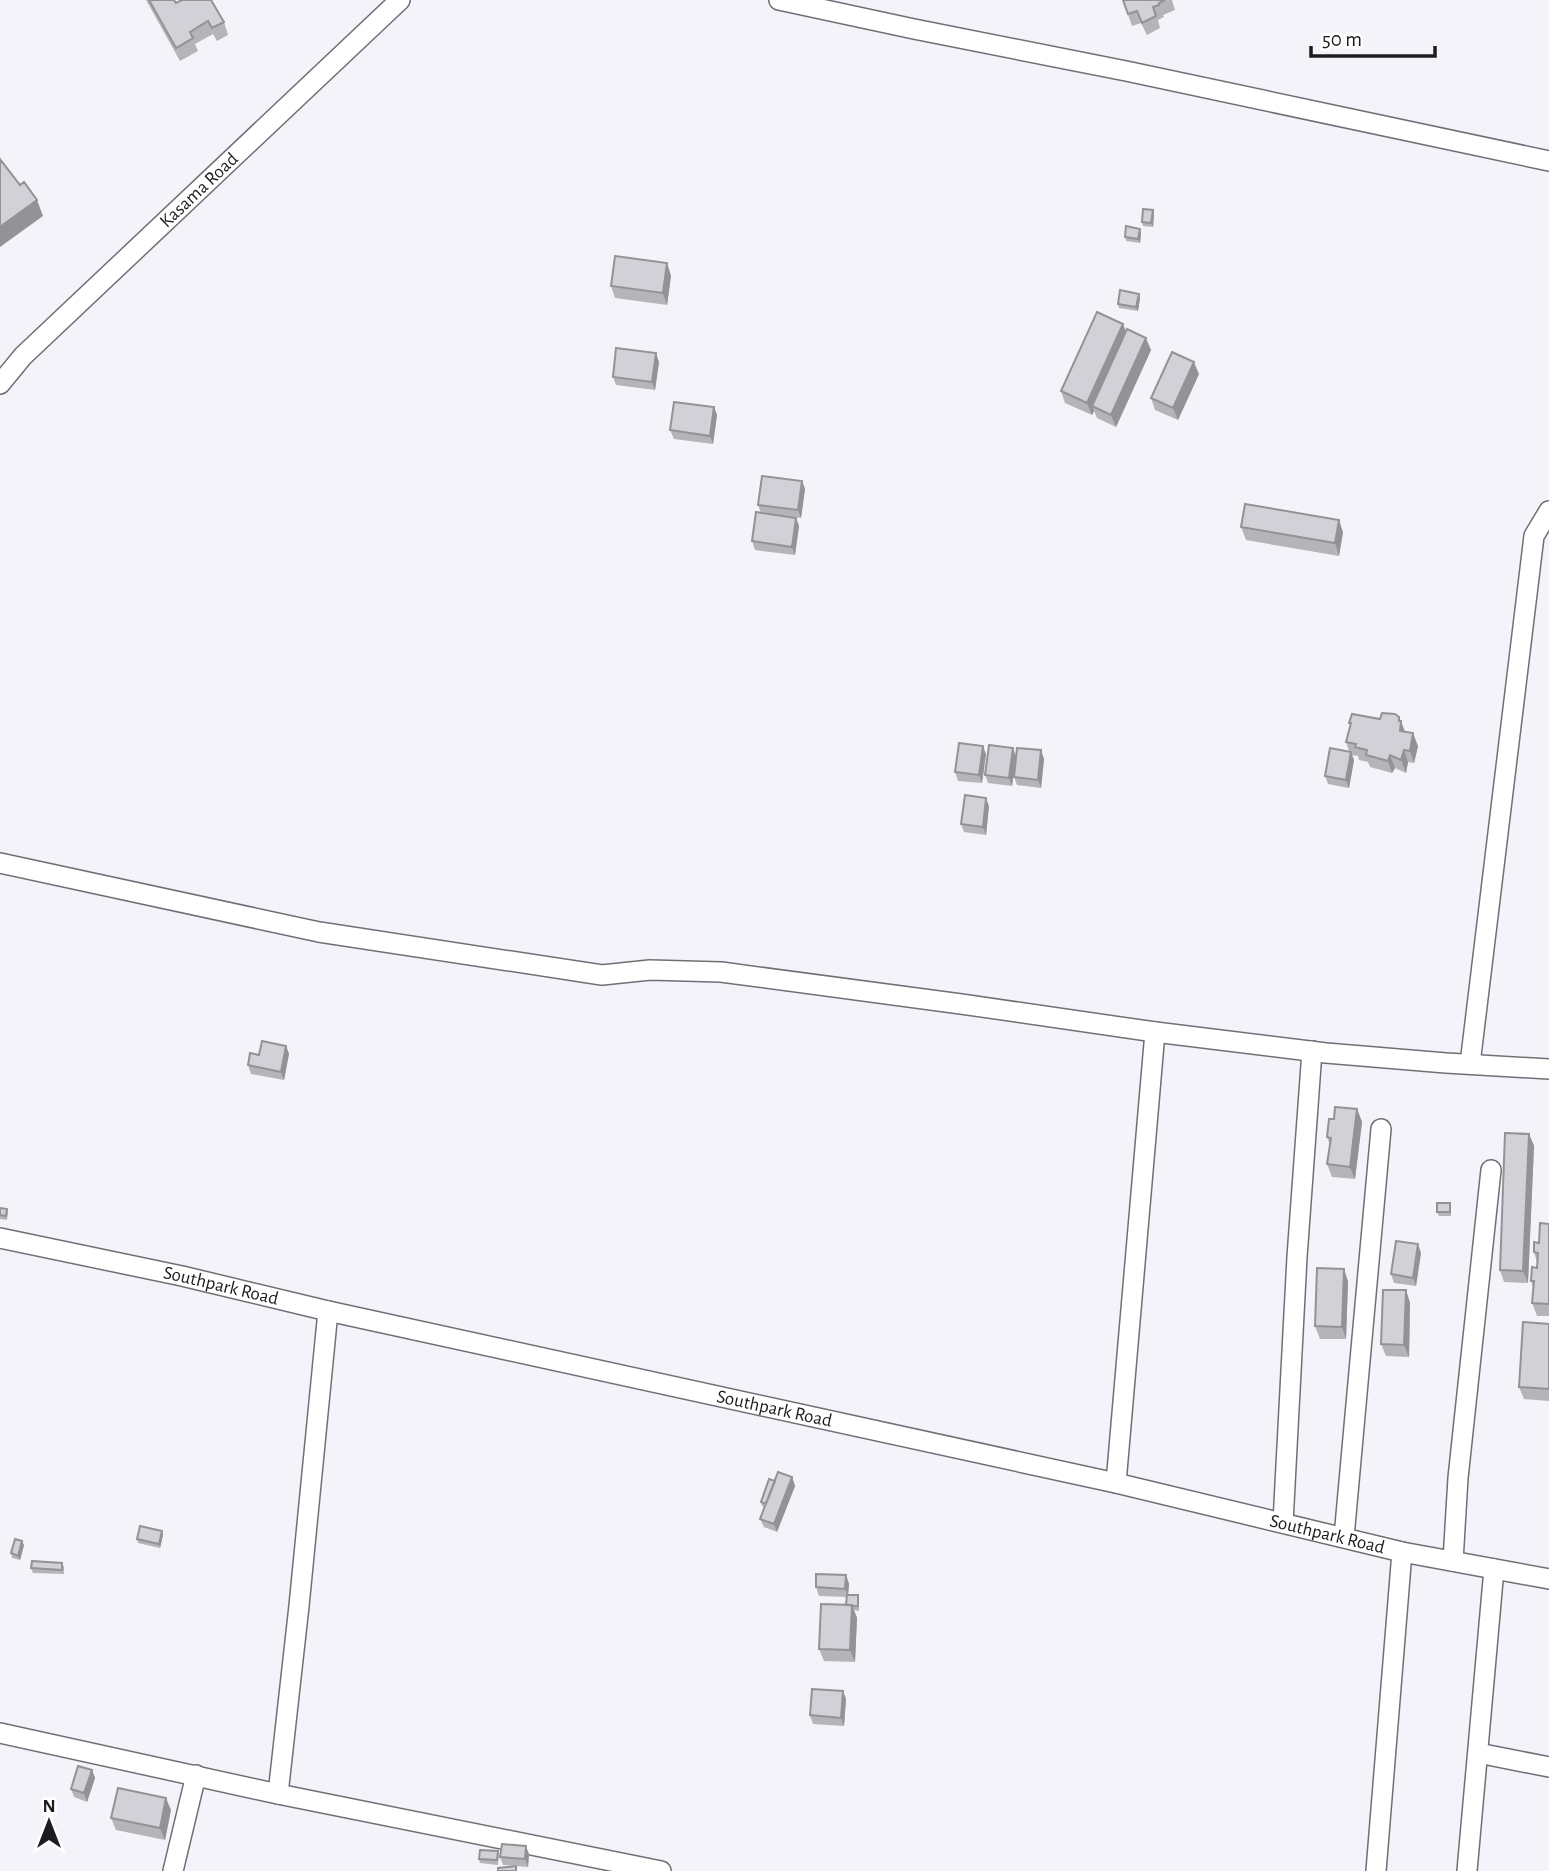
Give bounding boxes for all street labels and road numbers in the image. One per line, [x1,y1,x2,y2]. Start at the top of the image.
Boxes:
street label: Kasama Road [156,149,242,231]
street label: Southpark Road [162,1263,281,1308]
street label: Southpark Road [715,1387,834,1430]
street label: Southpark Road [1268,1511,1387,1557]

